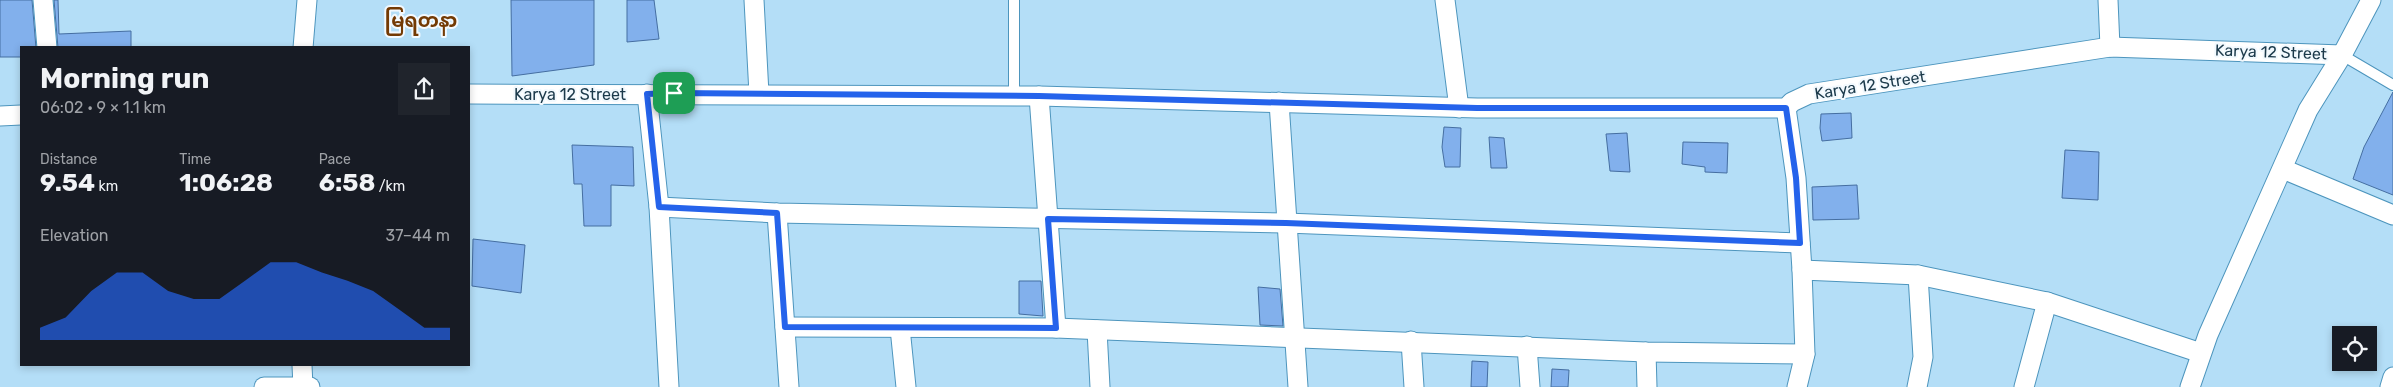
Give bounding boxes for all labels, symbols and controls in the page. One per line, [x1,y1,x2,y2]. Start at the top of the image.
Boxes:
district label: မြရတနာ [385,7,457,36]
street label: Karya 12 Street [2215,41,2327,63]
text: Morning run [40,62,209,95]
button: share [398,63,450,115]
street label: Karya 12 Street [1813,67,1927,103]
pin [653,72,695,114]
icon: arrive [660,79,688,107]
street label: Karya 12 Street [514,85,626,104]
text: 06:02 · 9 × 1.1 km [40,98,166,117]
text: Distance [40,151,97,168]
text: Time [179,151,211,168]
text: Pace [319,151,351,168]
text: 9.54 [40,168,95,197]
text: 1:06:28 [179,168,273,197]
text: 6:58 [319,168,375,197]
text: km [95,178,118,195]
text: /km [375,178,405,195]
text: Elevation [40,226,109,245]
text: 37–44 m [386,226,450,245]
map controls [2332,326,2377,371]
button: locate [2332,326,2377,371]

